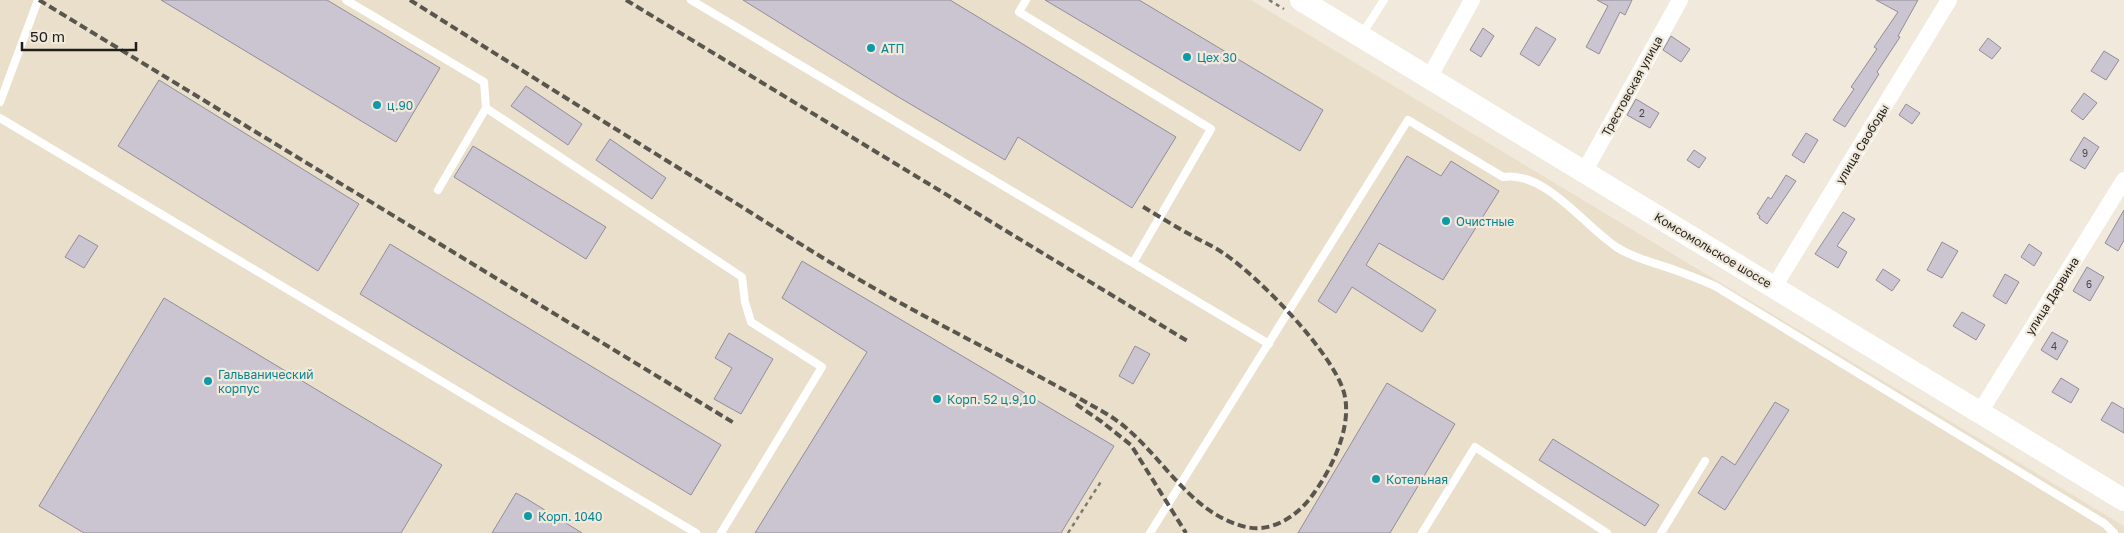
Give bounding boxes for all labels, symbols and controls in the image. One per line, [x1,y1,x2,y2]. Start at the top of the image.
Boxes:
scale bar [22,20,136,52]
text: 50 m [30,27,65,45]
street label: Трестовская улица [1598,33,1666,139]
place label: АТП [881,41,905,56]
marker: АТП [865,42,877,54]
place label: Цех 30 [1197,50,1237,65]
marker: Цех 30 [1181,51,1193,63]
place label: ц.90 [387,98,413,113]
marker: ц.90 [371,99,383,111]
street label: улица Свободы [1832,101,1892,187]
house number: 2 [1639,107,1645,119]
house number: 9 [2082,147,2088,159]
street label: Комсомольское шоссе [1652,209,1774,291]
place label: Очистные [1456,214,1514,229]
marker: Очистные [1440,215,1452,227]
street label: улица Дарвина [2022,254,2082,338]
house number: 6 [2086,278,2092,290]
house number: 4 [2051,340,2057,352]
place label: Гальванический корпус [218,367,314,396]
marker: Гальванический корпус [202,375,214,387]
place label: Корп. 52 ц.9,10 [947,392,1036,407]
marker: Корп. 52 ц.9,10 [931,393,943,405]
place label: Котельная [1386,472,1448,487]
marker: Котельная [1370,473,1382,485]
place label: Корп. 1040 [538,509,603,524]
marker: Корп. 1040 [522,510,534,522]

